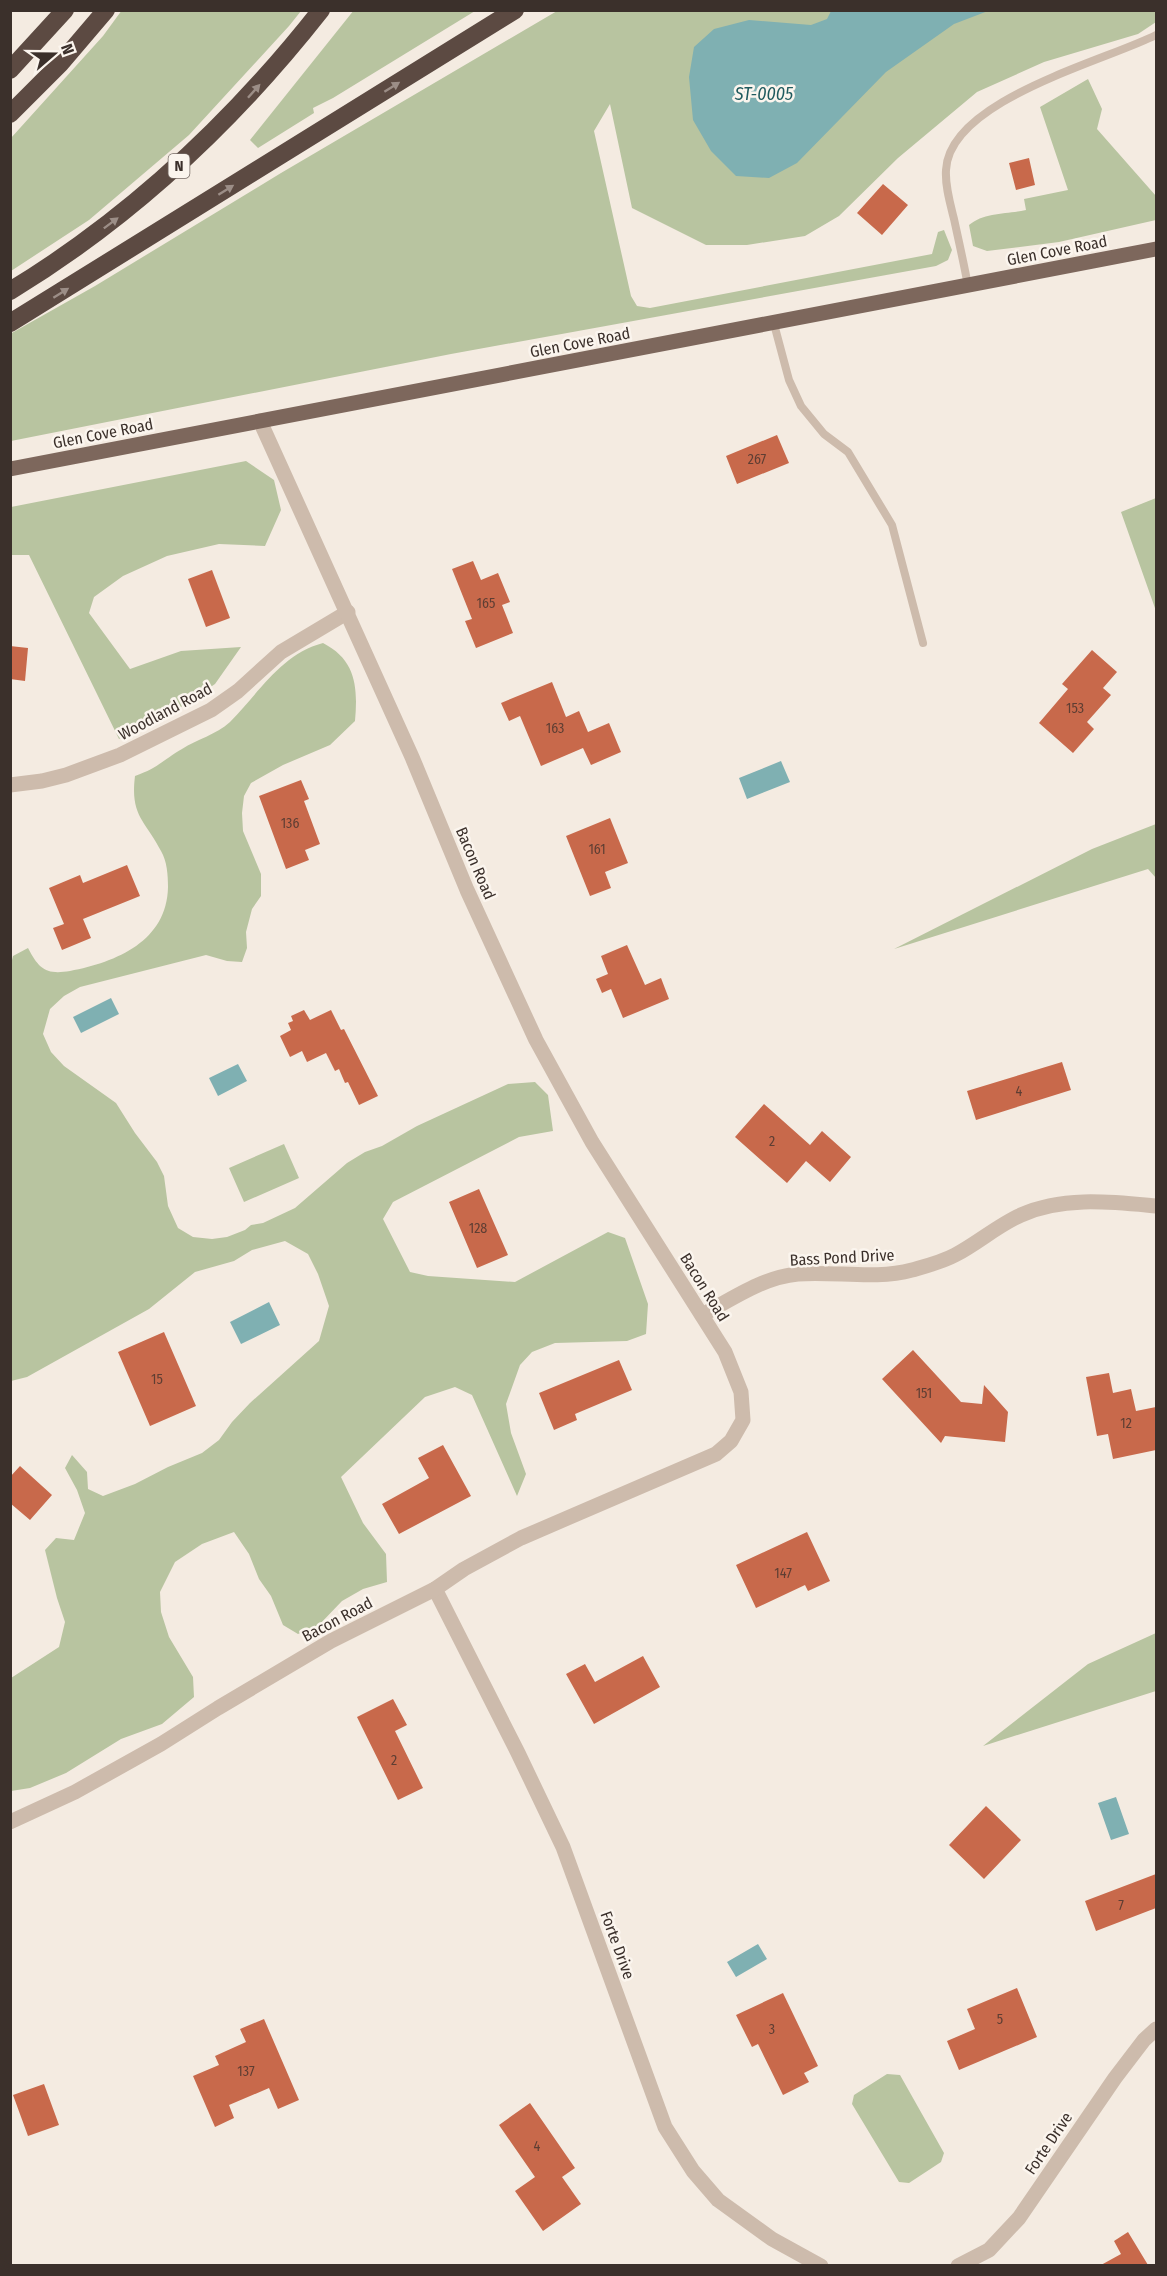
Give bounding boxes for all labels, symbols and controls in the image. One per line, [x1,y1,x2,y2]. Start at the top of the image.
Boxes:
north arrow [24,24,84,84]
text: N [57,41,78,57]
one-way arrow [384,81,400,92]
one-way arrow [247,83,261,98]
water label: ST-0005 [734,83,794,105]
road number: N [168,154,190,178]
one-way arrow [218,184,234,195]
one-way arrow [103,217,119,229]
street label: Glen Cove Road [1005,231,1109,269]
one-way arrow [52,287,69,298]
street label: Glen Cove Road [528,323,632,361]
street label: Glen Cove Road [51,414,155,452]
house number: 267 [748,451,767,468]
house number: 165 [477,595,495,612]
street label: Woodland Road [115,679,215,744]
house number: 153 [1066,700,1084,717]
house number: 163 [546,720,564,737]
house number: 136 [281,815,299,832]
street label: Bacon Road [452,824,499,902]
house number: 161 [588,841,606,858]
house number: 4 [1016,1083,1023,1100]
house number: 2 [769,1133,775,1150]
house number: 128 [469,1220,487,1237]
street label: Bass Pond Drive [789,1245,895,1270]
street label: Bacon Road [676,1250,733,1325]
house number: 15 [151,1371,163,1388]
house number: 151 [916,1385,932,1402]
house number: 12 [1120,1415,1132,1432]
house number: 147 [774,1565,792,1582]
street label: Bacon Road [299,1593,376,1646]
house number: 2 [391,1752,397,1769]
house number: 7 [1118,1897,1124,1914]
street label: Forte Drive [596,1909,639,1982]
house number: 5 [997,2011,1003,2028]
house number: 3 [769,2021,775,2038]
house number: 137 [237,2063,255,2080]
street label: Forte Drive [1021,2108,1076,2178]
house number: 4 [534,2138,541,2155]

